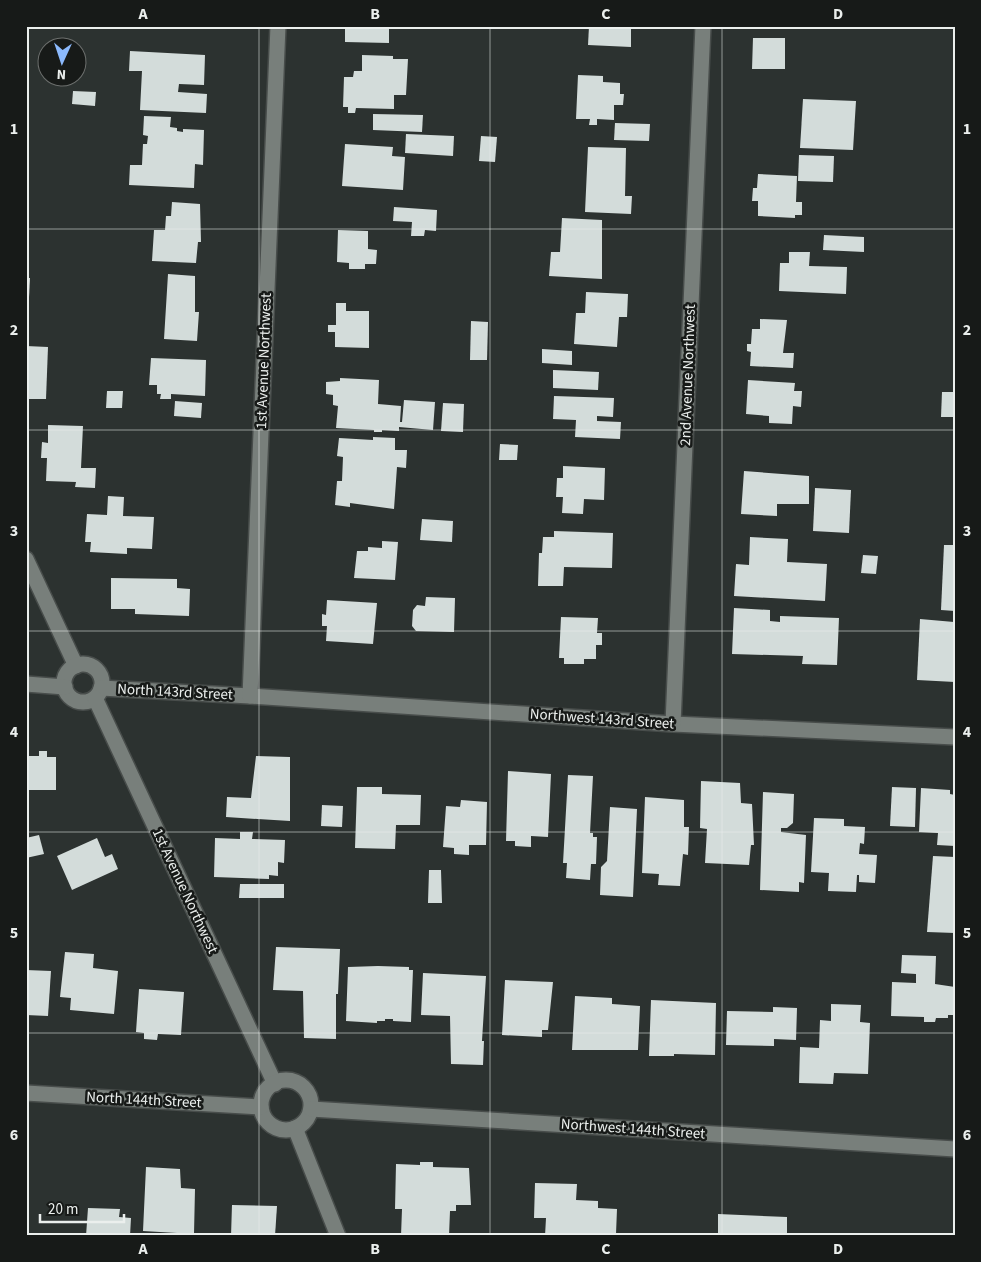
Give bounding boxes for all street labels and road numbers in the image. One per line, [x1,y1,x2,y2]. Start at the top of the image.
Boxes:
street label: 1st Avenue Northwest [251,293,277,429]
street label: 2nd Avenue Northwest [675,304,701,446]
street label: North 143rd Street [117,678,233,706]
street label: Northwest 143rd Street [529,703,675,735]
street label: 1st Avenue Northwest [147,825,223,957]
street label: North 144th Street [86,1086,202,1114]
street label: Northwest 144th Street [560,1113,706,1145]

